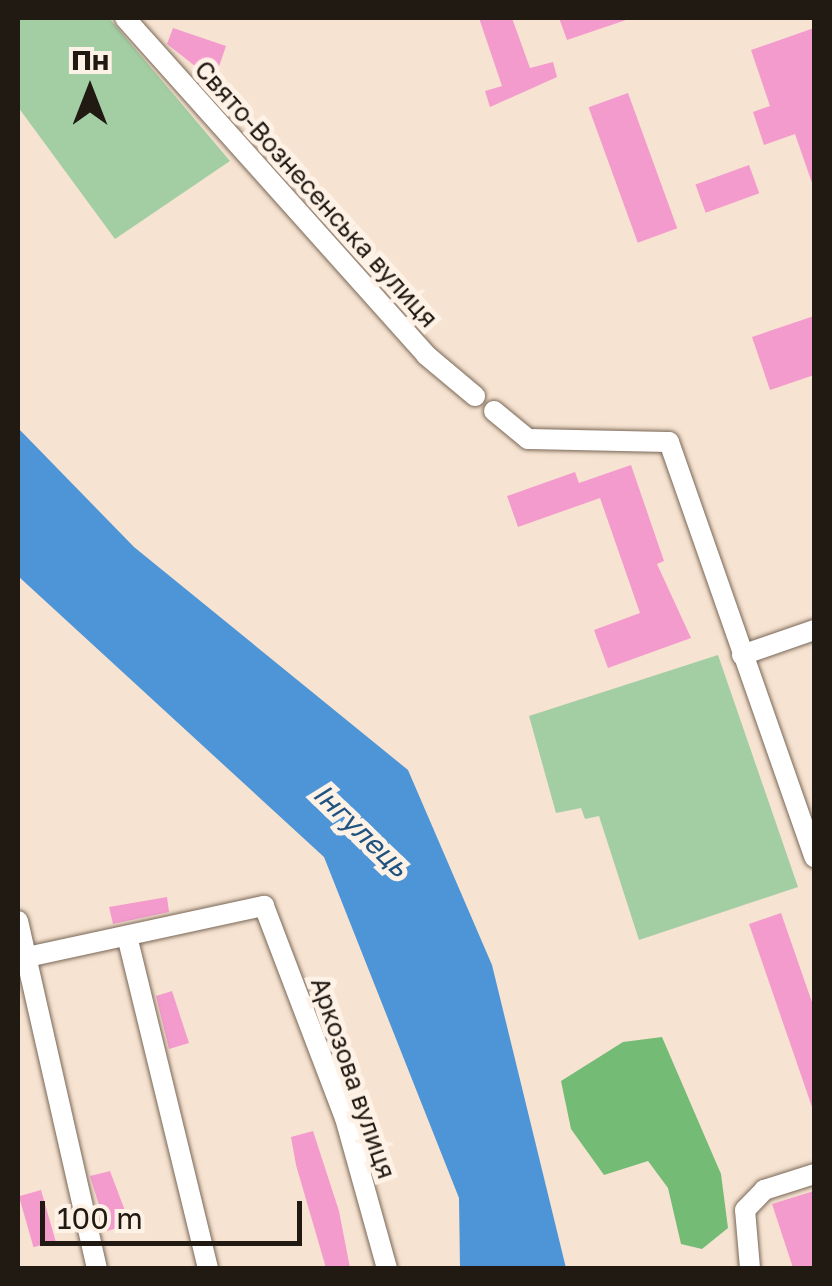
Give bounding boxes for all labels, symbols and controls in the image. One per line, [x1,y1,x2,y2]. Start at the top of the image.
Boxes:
north arrow [40,40,140,140]
text: Пн [71,43,109,76]
street label: Свято-Вознесенська вулиця [188,55,444,333]
water label: Інгулець [306,777,416,883]
street label: Аркозова вулиця [305,974,401,1182]
scale bar [45,1181,308,1243]
text: 100 m [57,1200,143,1236]

